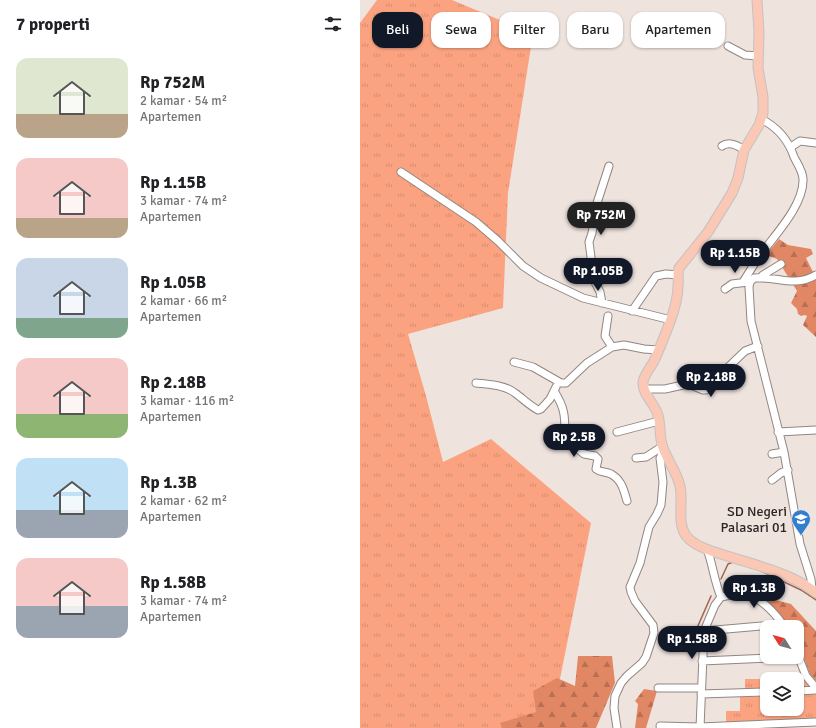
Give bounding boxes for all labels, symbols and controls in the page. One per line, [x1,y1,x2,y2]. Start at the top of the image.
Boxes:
chip: Beli [372,12,423,48]
chip: Sewa [431,12,491,48]
chip: Filter [499,12,559,48]
chip: Baru [567,12,623,48]
chip: Apartemen [631,12,725,48]
icon: filters [322,13,344,35]
text: 7 properti [16,14,90,35]
text: Rp 752M [140,72,205,93]
icon: home [48,74,96,122]
text: 2 kamar · 54 m² [140,93,227,109]
text: Apartemen [140,109,201,125]
text: Rp 1.15B [140,172,206,193]
icon: home [48,174,96,222]
text: 3 kamar · 74 m² [140,193,227,209]
pin: Rp 752M [564,202,638,236]
text: Rp 752M [576,207,626,223]
text: Apartemen [140,209,201,225]
pin: Rp 1.15B [694,240,776,274]
text: Rp 1.15B [710,245,760,261]
pin: Rp 1.05B [557,258,639,292]
text: Rp 1.05B [573,263,623,279]
text: Rp 1.05B [140,272,206,293]
icon: home [48,274,96,322]
text: 2 kamar · 66 m² [140,293,227,309]
text: Apartemen [140,309,201,325]
pin: Rp 2.18B [670,364,752,398]
text: Rp 2.18B [686,369,736,385]
text: Rp 2.18B [140,372,206,393]
icon: home [48,374,96,422]
text: 3 kamar · 116 m² [140,393,234,409]
text: Apartemen [140,409,201,425]
pin: Rp 2.5B [537,424,611,458]
text: Rp 2.5B [552,429,596,445]
text: Rp 1.3B [140,472,197,493]
icon: home [48,474,96,522]
text: 2 kamar · 62 m² [140,493,227,509]
place label: SD Negeri Palasari 01 [720,503,787,536]
school or university icon: SD Negeri Palasari 01 [790,508,812,536]
text: Apartemen [140,509,201,525]
text: Rp 1.58B [140,572,206,593]
icon: home [48,574,96,622]
pin: Rp 1.3B [717,575,791,609]
text: Rp 1.3B [732,580,776,596]
text: 3 kamar · 74 m² [140,593,227,609]
text: Apartemen [140,609,201,625]
north arrow [760,620,804,664]
map controls [760,620,804,716]
pin: Rp 1.58B [651,626,733,660]
text: Rp 1.58B [667,631,717,647]
button: layers [760,672,804,716]

